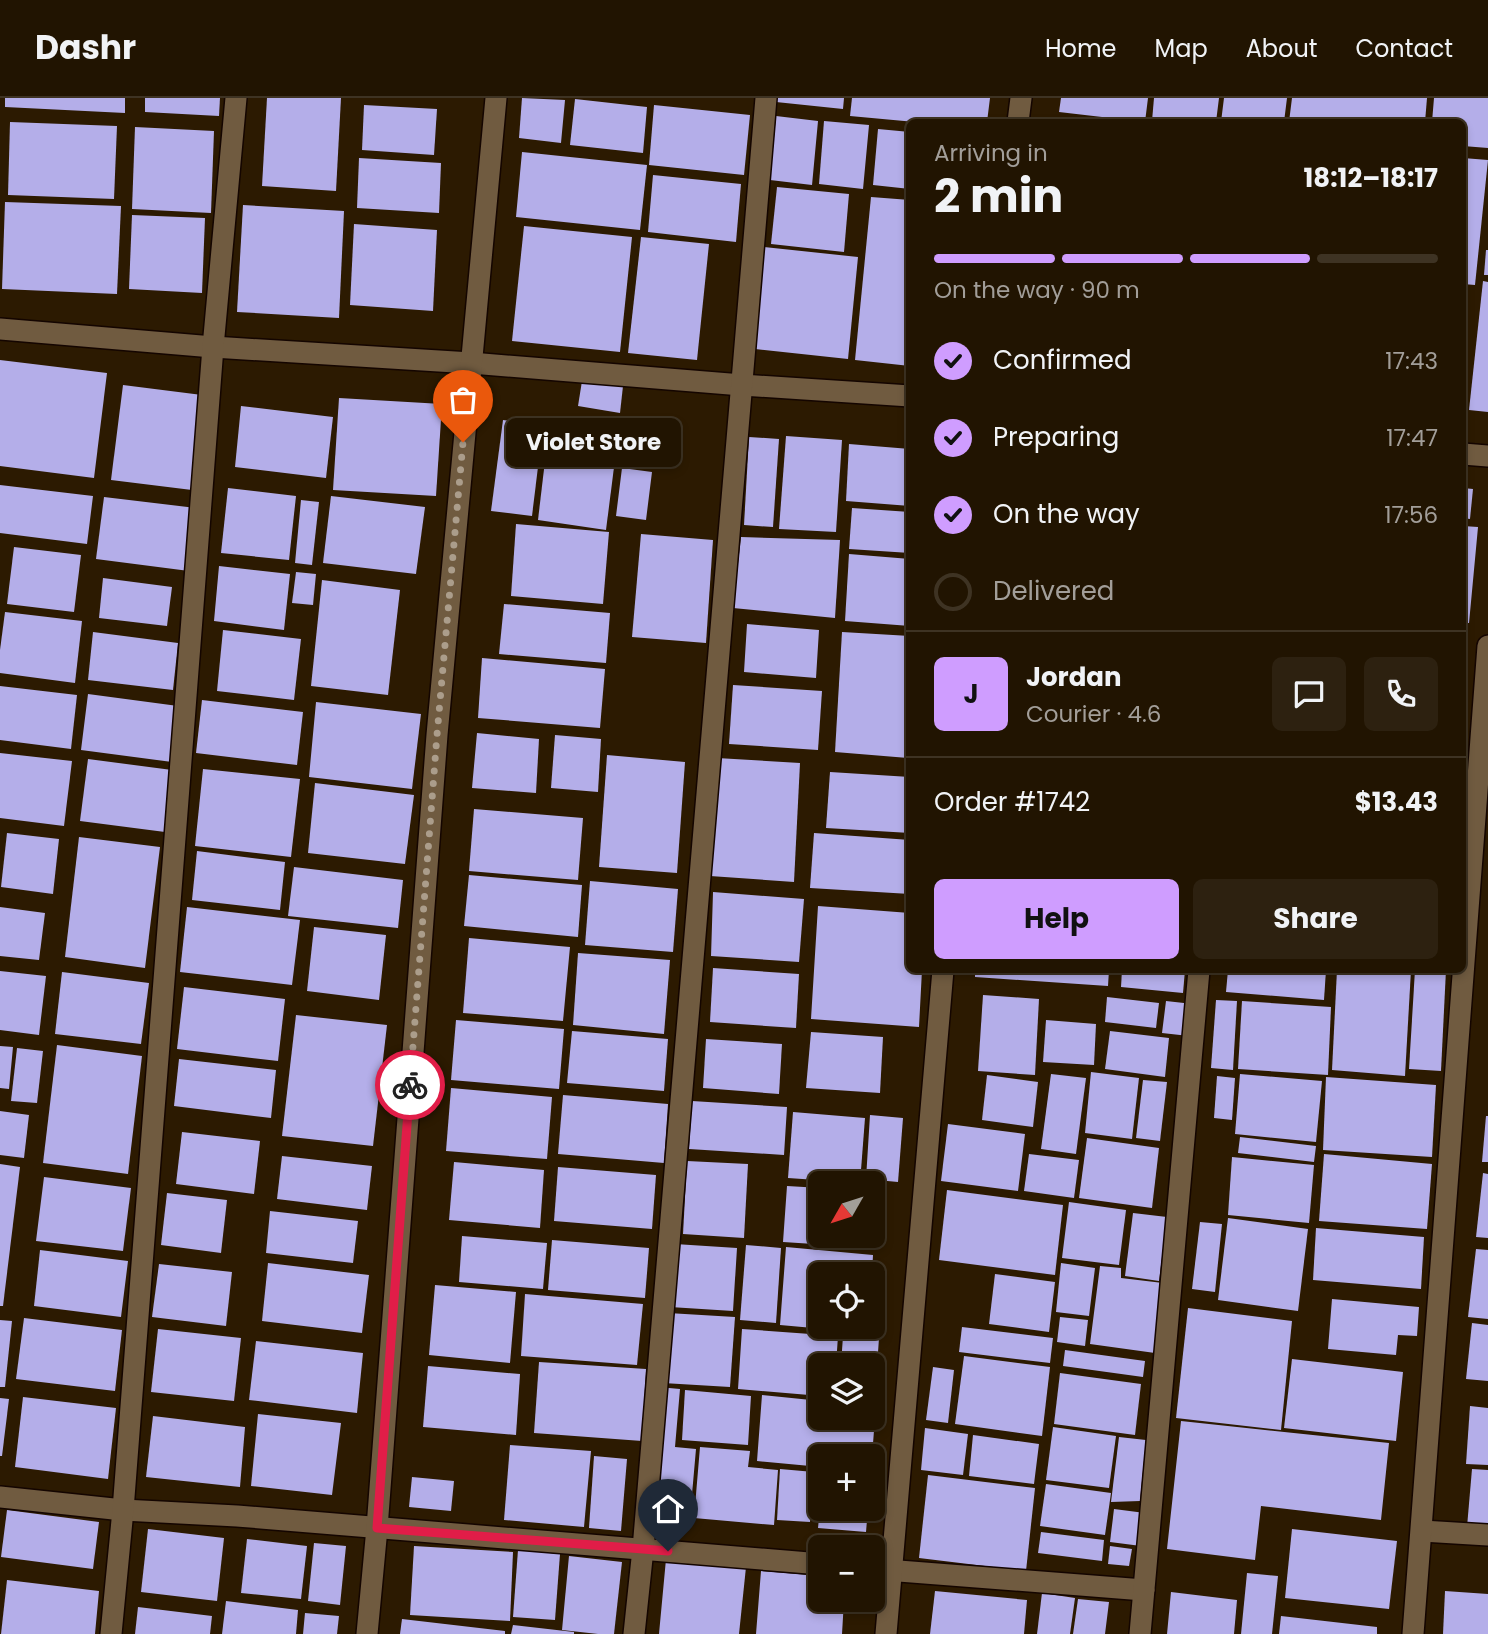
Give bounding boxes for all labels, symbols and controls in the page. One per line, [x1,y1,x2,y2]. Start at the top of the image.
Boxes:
text: Dashr [35,24,136,71]
text: Home [1045,32,1117,65]
text: Map [1155,32,1208,65]
text: About [1246,32,1317,65]
text: Contact [1355,32,1453,65]
text: Arriving in [934,137,1048,169]
text: 18:12–18:17 [1304,160,1438,196]
text: 2 min [934,164,1063,228]
text: On the way · 90 m [934,274,1140,306]
icon: check [934,342,972,380]
text: Confirmed [993,342,1131,378]
text: 17:43 [1385,345,1438,377]
pin [433,370,493,442]
icon: bag [444,381,482,419]
callout: Violet Store [505,418,680,466]
icon: check [934,419,972,457]
text: Preparing [993,419,1119,455]
text: 17:47 [1386,422,1438,454]
text: Violet Store [526,426,661,458]
icon: check [934,496,972,534]
text: On the way [993,496,1140,532]
text: 17:56 [1384,499,1438,531]
text: Delivered [993,573,1114,609]
button: chat [1272,657,1346,731]
button: phone [1364,657,1438,731]
text: Jordan [1026,659,1122,695]
text: J [963,676,979,712]
text: Courier · 4.6 [1026,698,1161,730]
text: Order #1742 [934,784,1090,820]
text: $13.43 [1355,784,1438,820]
button: Help [934,879,1179,959]
button: Share [1193,879,1438,959]
courier [375,1050,445,1120]
icon: bike [391,1066,429,1104]
north arrow [808,1171,886,1248]
map controls [808,1171,885,1612]
button: locate [808,1262,885,1339]
button: layers [808,1353,885,1430]
button: + [808,1444,885,1521]
pin [638,1479,698,1551]
icon: home [649,1490,687,1528]
button: − [808,1535,885,1612]

